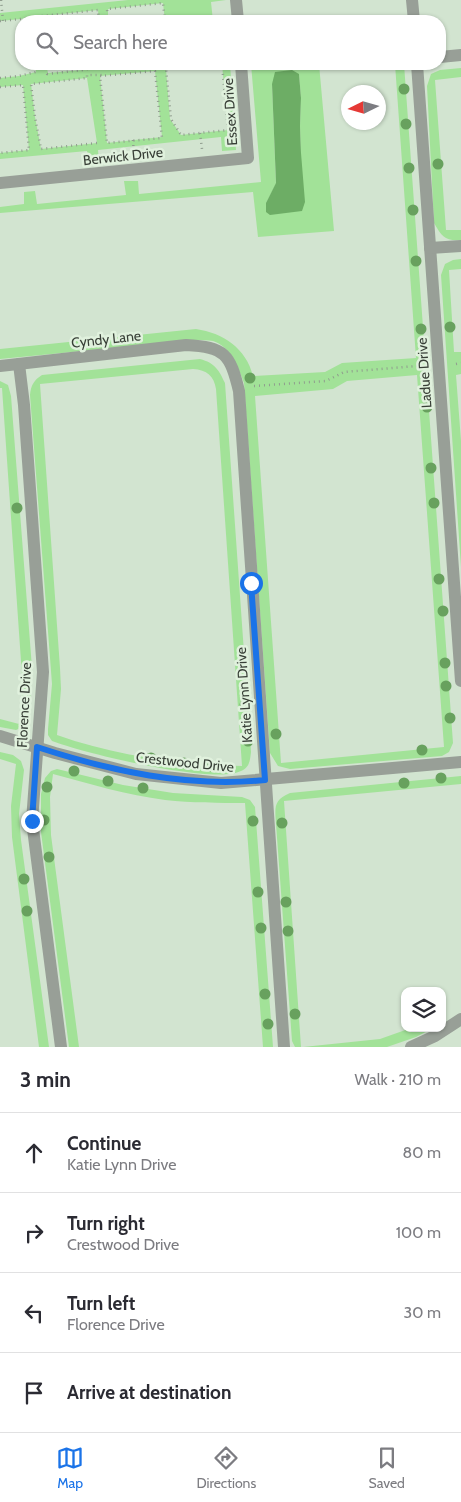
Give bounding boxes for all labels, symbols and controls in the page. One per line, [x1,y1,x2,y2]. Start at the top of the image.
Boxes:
search box [15,15,446,70]
icon: search [33,29,61,57]
text: Search here [73,31,167,54]
street label: Essex Drive [219,78,241,146]
north arrow [341,85,386,130]
street label: Berwick Drive [82,143,164,169]
street label: Cyndy Lane [70,326,142,352]
street label: Ladue Drive [413,337,435,409]
route start [240,572,263,595]
street label: Katie Lynn Drive [232,647,256,743]
street label: Florence Drive [13,662,35,748]
street label: Crestwood Drive [135,748,235,776]
route end [21,810,44,833]
map controls [401,987,446,1032]
button: layers [401,987,446,1032]
text: 3 min [20,1067,71,1092]
text: Walk · 210 m [354,1070,441,1089]
text: Continue [67,1132,141,1155]
icon: ahead [20,1139,48,1167]
text: 80 m [403,1143,441,1162]
text: Katie Lynn Drive [67,1155,176,1174]
text: Turn right [67,1212,145,1235]
icon: right [20,1219,48,1247]
text: 100 m [396,1223,441,1242]
text: Crestwood Drive [67,1235,179,1254]
text: Turn left [67,1292,135,1315]
icon: left [20,1299,48,1327]
text: 30 m [404,1303,441,1322]
text: Florence Drive [67,1315,165,1334]
icon: arrive [20,1379,48,1407]
text: Arrive at destination [67,1381,231,1404]
tab: Map [56,1444,84,1492]
tab: Directions [196,1444,256,1492]
tab: Saved [368,1444,405,1492]

